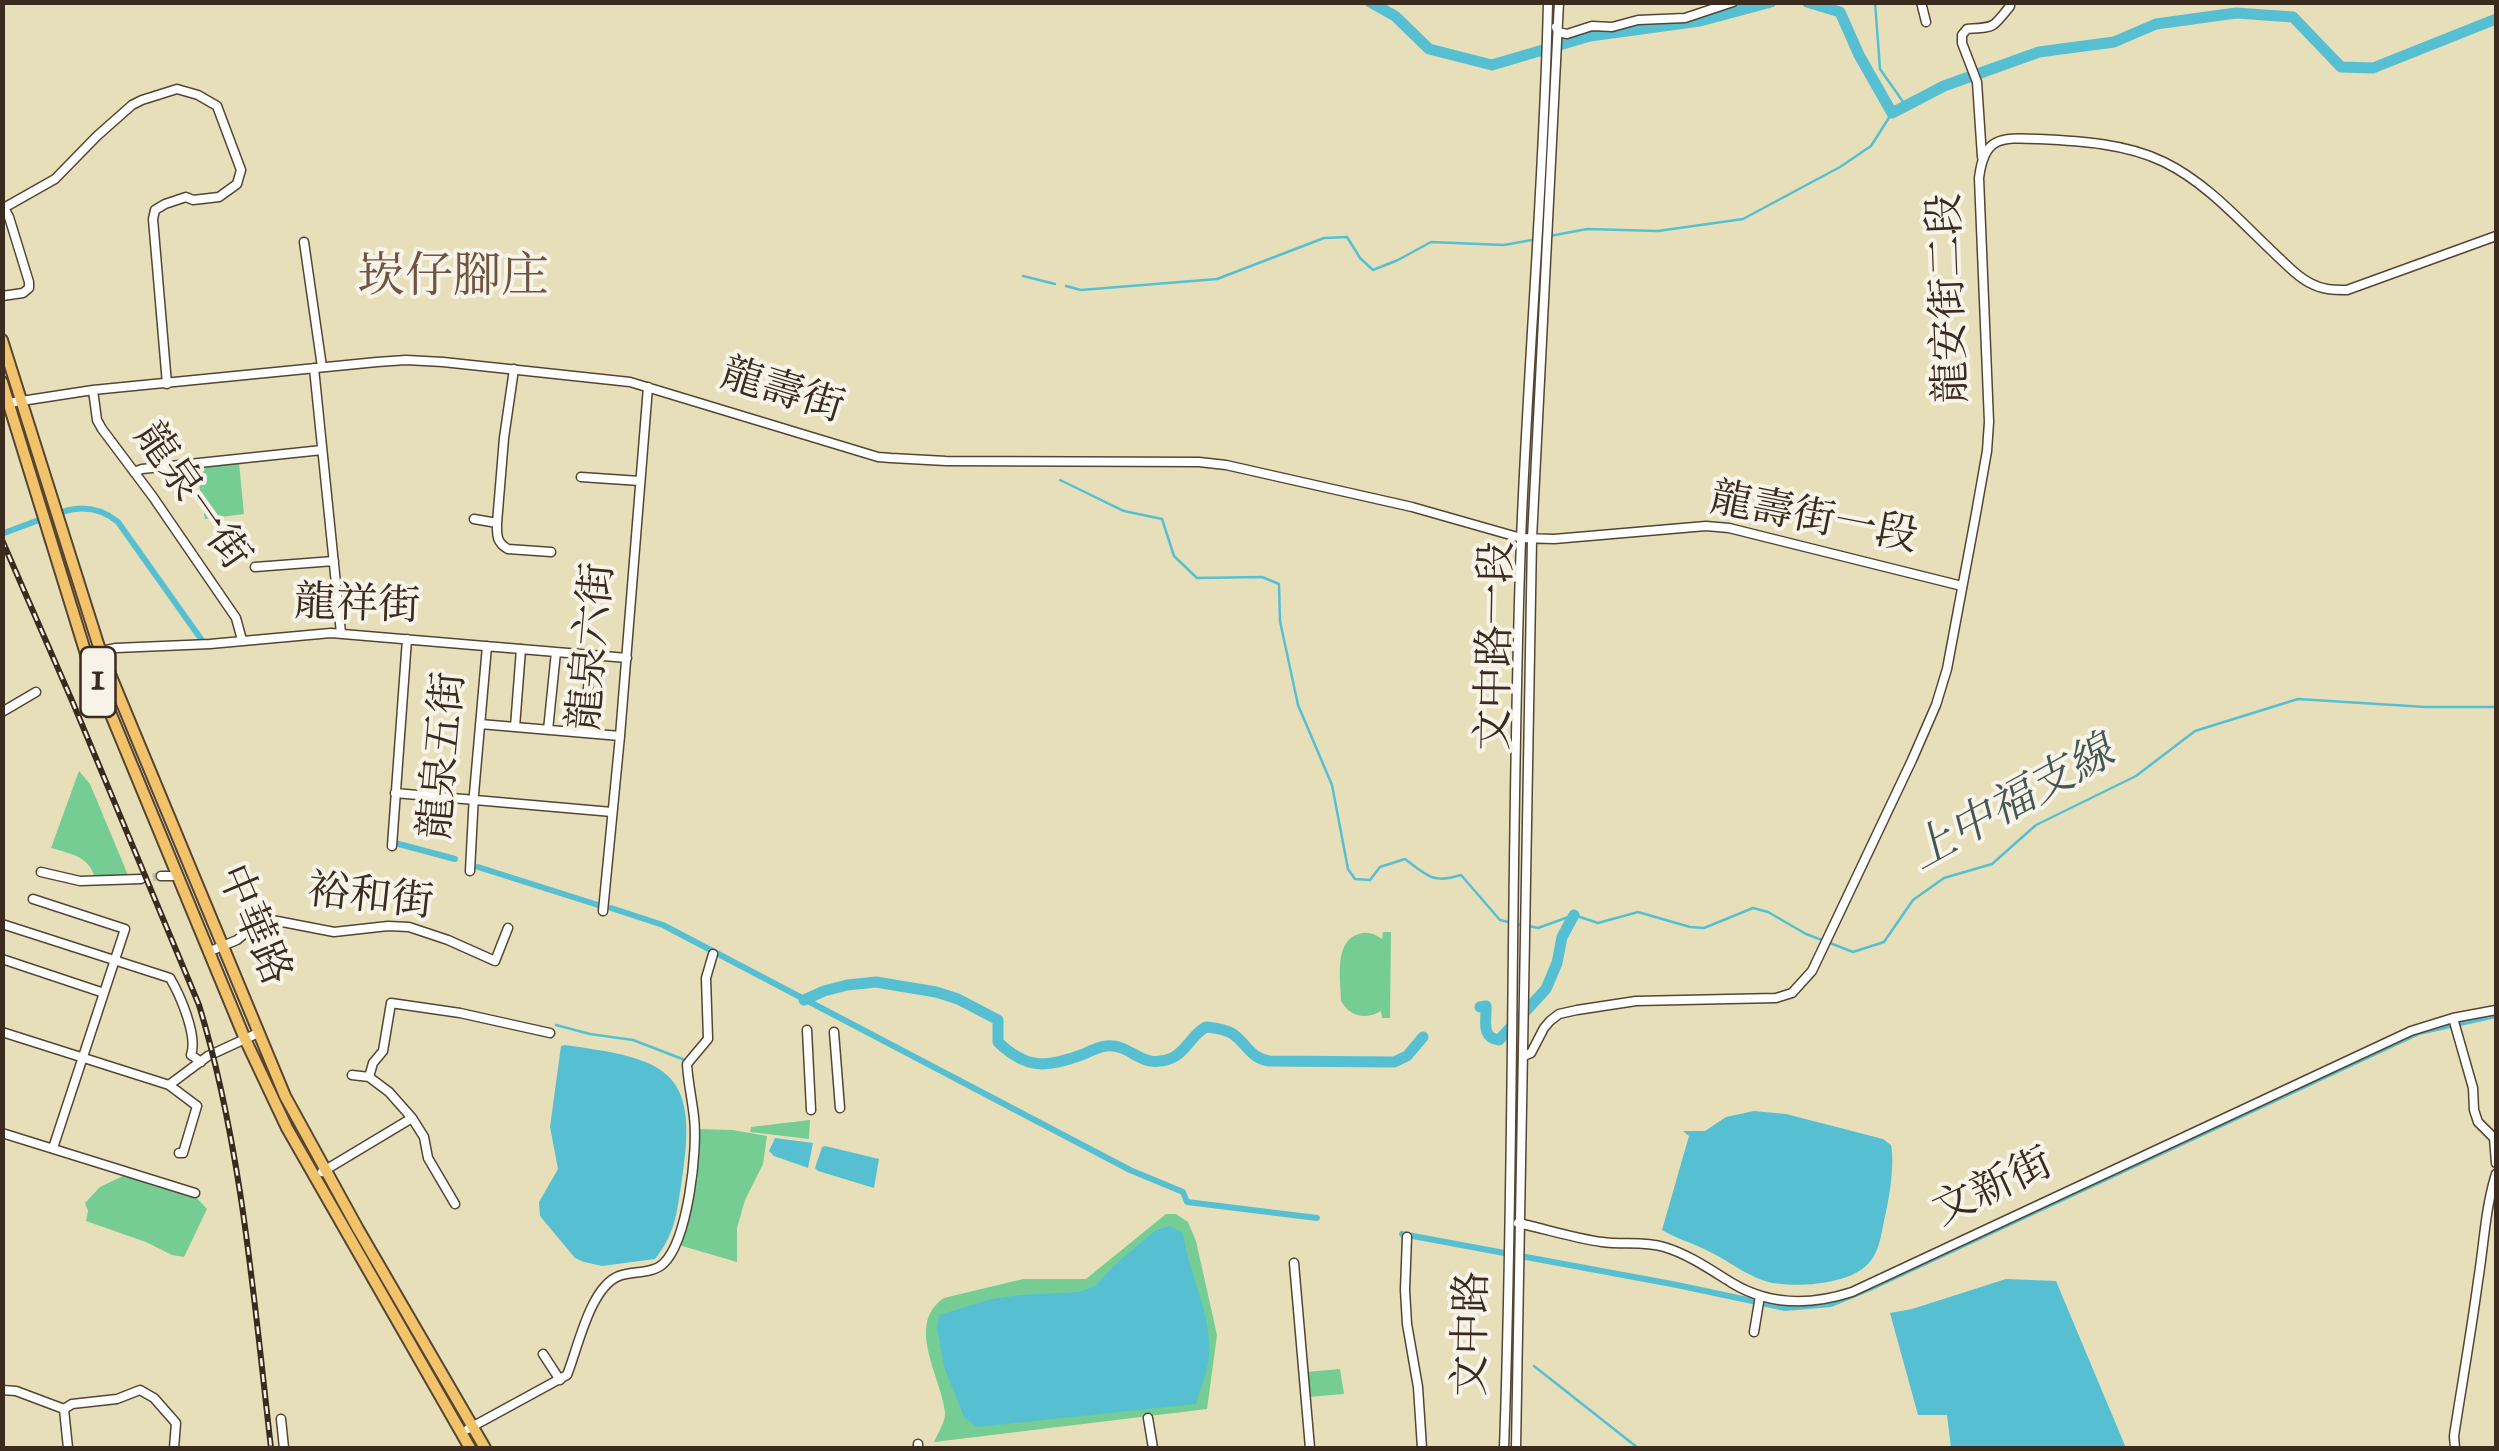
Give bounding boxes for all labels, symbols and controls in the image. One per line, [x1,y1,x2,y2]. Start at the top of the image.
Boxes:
street label: 龍安街二段 [1925,192,1983,404]
district label: 崁仔腳庄 [357,254,549,312]
street label: 龍壽街 [713,353,849,439]
street label: 龍泉一街 [119,416,257,582]
street label: 龍壽街一段 [1705,478,1921,568]
street label: 文中路一段 [1474,541,1528,751]
street label: 龍泉六街 [565,561,629,733]
street label: 龍祥街 [293,583,421,637]
road number: 1 [80,647,116,717]
street label: 龍泉五街 [416,670,480,842]
water label: 上中福支線 [1904,730,2126,886]
street label: 中華路 [201,859,297,995]
street label: 裕和街 [305,870,435,934]
street label: 文新街 [1927,1143,2063,1241]
street label: 文中路 [1451,1271,1503,1397]

